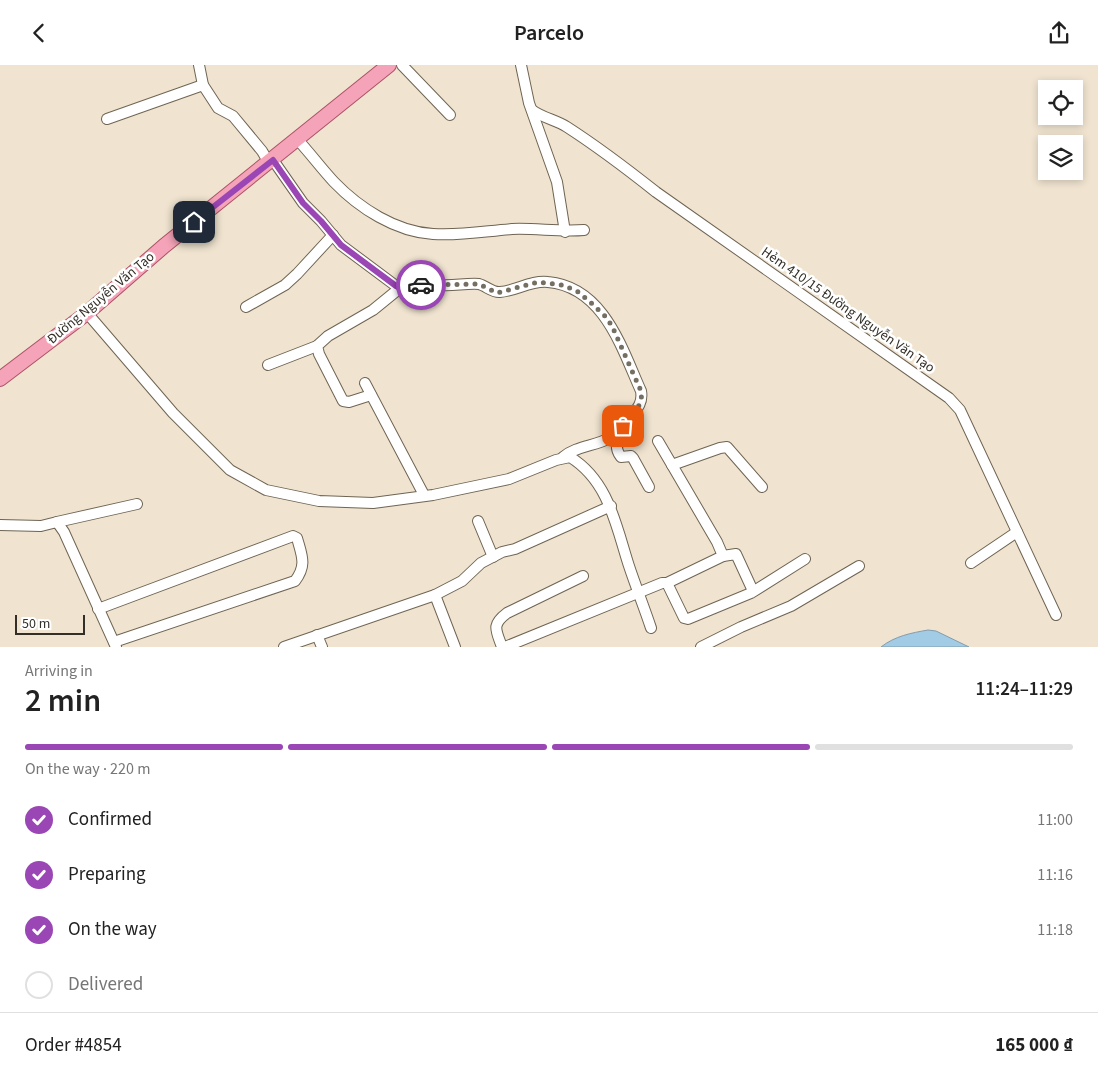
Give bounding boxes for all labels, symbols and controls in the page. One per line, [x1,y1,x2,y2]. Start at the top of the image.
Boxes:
text: Parcelo [514,17,584,49]
icon: back [25,19,53,47]
icon: share [1045,19,1073,47]
map controls [1038,80,1083,180]
button: locate [1038,80,1083,125]
button: layers [1038,135,1083,180]
pin [173,201,215,243]
icon: home [180,208,208,236]
street label: Hẻm 410/15 Đường Nguyễn Văn Tạo [757,242,939,378]
street label: Đường Nguyễn Văn Tạo [43,247,159,349]
courier [396,260,446,310]
icon: car [407,271,435,299]
pin [602,405,644,447]
icon: bag [609,412,637,440]
scale bar [15,612,85,635]
text: 50 m [22,614,50,634]
text: Arriving in [25,660,93,682]
text: 11:24–11:29 [975,676,1073,703]
text: 2 min [25,678,101,724]
text: On the way · 220 m [25,758,150,780]
icon: check [25,806,53,834]
text: Confirmed [68,806,152,833]
text: 11:00 [1037,809,1073,831]
icon: check [25,861,53,889]
text: Preparing [68,861,146,888]
text: 11:16 [1037,864,1073,886]
icon: check [25,916,53,944]
text: On the way [68,916,157,943]
text: 11:18 [1037,919,1073,941]
text: Delivered [68,971,143,998]
text: Order #4854 [25,1032,122,1059]
text: 165 000 ₫ [995,1032,1073,1059]

